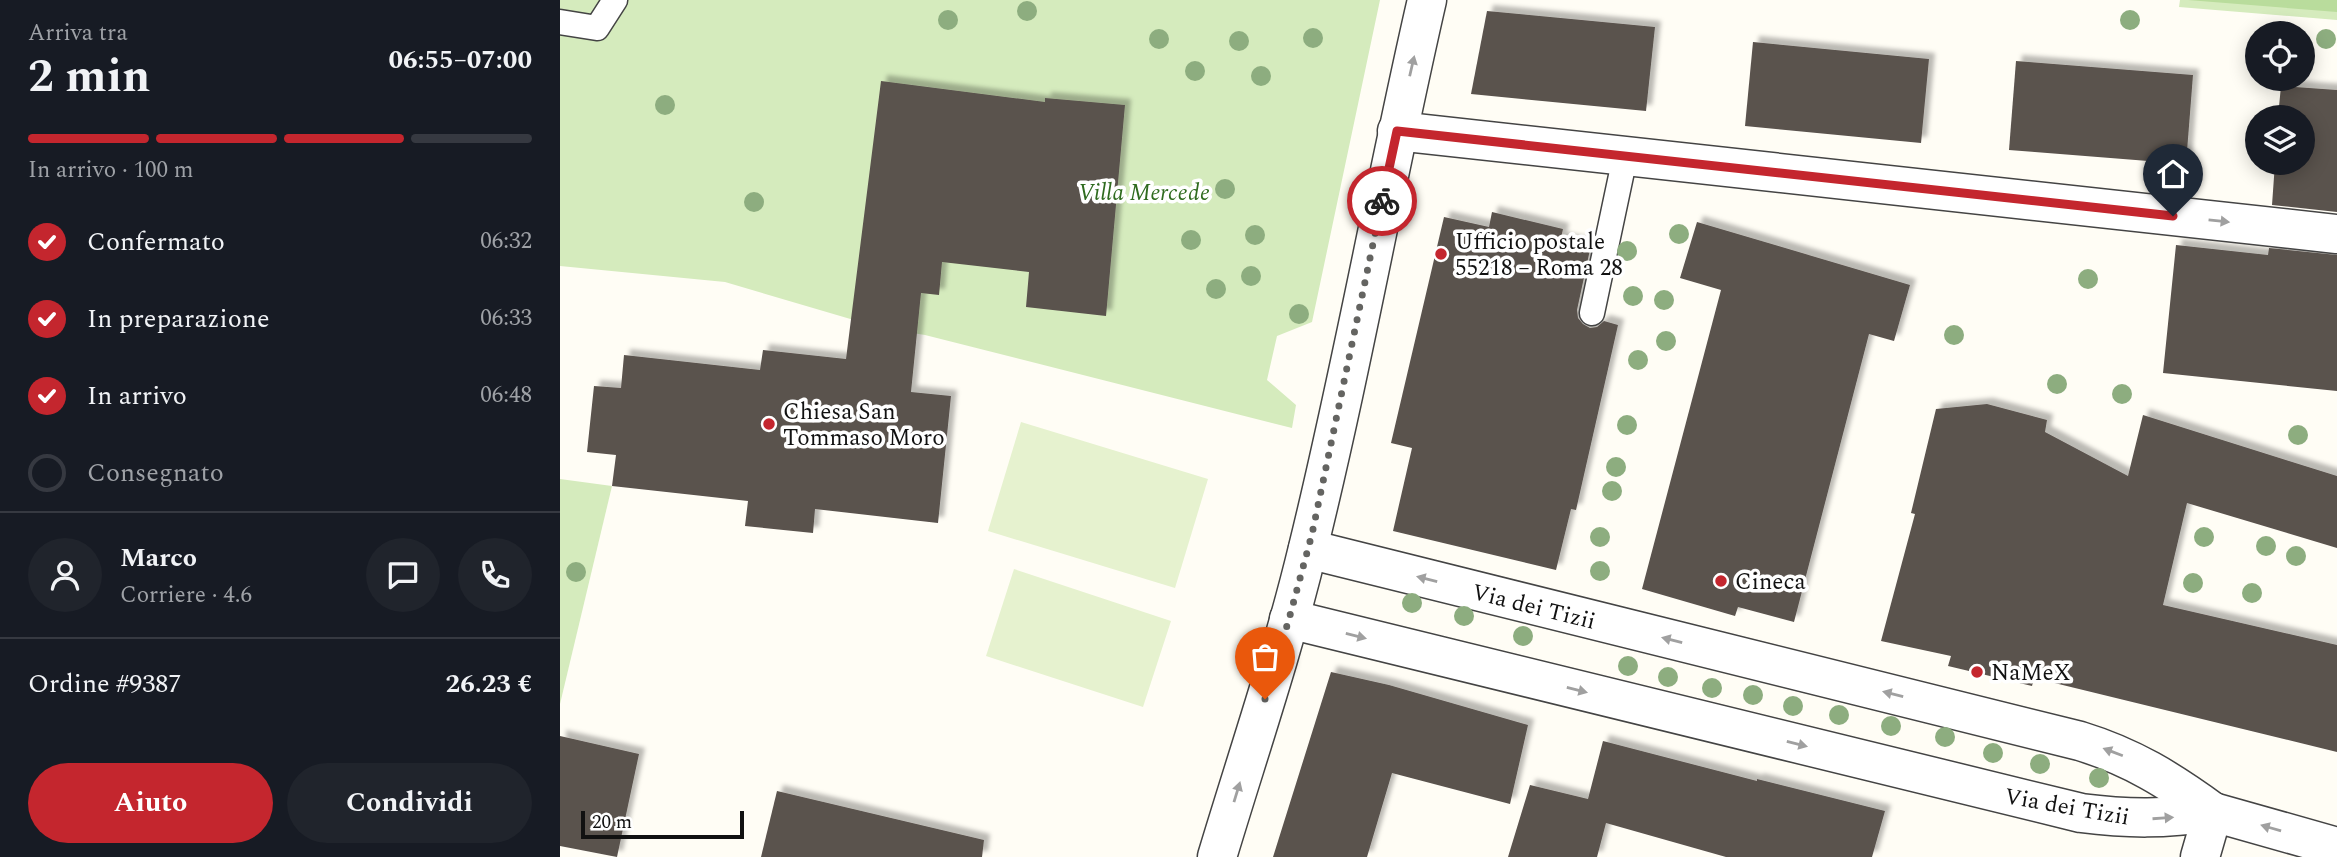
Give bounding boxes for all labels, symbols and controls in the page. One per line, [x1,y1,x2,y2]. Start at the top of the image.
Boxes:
text: Arriva tra [28,16,128,51]
map controls [2245,21,2315,175]
button: locate [2245,21,2315,91]
text: 06:55–07:00 [388,40,532,80]
text: 2 min [28,42,150,112]
one-way arrow [1407,55,1418,77]
button: layers [2245,105,2315,175]
pin [2143,144,2203,216]
text: In arrivo · 100 m [28,153,194,188]
icon: home [2154,155,2192,193]
courier [1347,166,1417,236]
park label: Villa Mercede [1078,176,1210,211]
icon: bike [1363,182,1401,220]
one-way arrow [2209,216,2231,227]
text: Confermato [87,222,225,262]
icon: check [28,223,66,261]
text: 06:32 [480,224,532,259]
place label: Ufficio postale 55218 – Roma 28 [1455,225,1623,286]
marker: Ufficio postale 55218 – Roma 28 [1433,246,1449,262]
text: In preparazione [87,299,269,339]
icon: check [28,300,66,338]
text: 06:33 [480,301,532,336]
text: In arrivo [87,376,187,416]
icon: check [28,377,66,415]
text: 06:48 [480,378,532,413]
place label: Chiesa San Tommaso Moro [783,395,945,456]
marker: Chiesa San Tommaso Moro [761,416,777,432]
text: Consegnato [87,453,224,493]
button: person [28,538,102,612]
text: Marco [120,538,197,578]
button: chat [366,538,440,612]
button: phone [458,538,532,612]
place label: Cineca [1735,565,1806,600]
one-way arrow [1416,573,1438,584]
marker: Cineca [1713,573,1729,589]
street label: Via dei Tizii [1468,575,1599,640]
text: Corriere · 4.6 [120,578,252,613]
pin [1235,627,1295,699]
one-way arrow [1345,631,1367,642]
one-way arrow [1661,634,1683,645]
icon: bag [1246,638,1284,676]
place label: NaMeX [1991,656,2071,691]
text: Ordine #9387 [28,664,181,704]
text: 26.23 € [446,664,532,704]
marker: NaMeX [1969,664,1985,680]
one-way arrow [1566,685,1588,696]
one-way arrow [1881,688,1903,699]
one-way arrow [1787,739,1809,750]
one-way arrow [2102,746,2123,757]
button: Aiuto [28,763,273,843]
button: Condividi [287,763,532,843]
street label: Via dei Tizii [2001,779,2132,836]
one-way arrow [1232,781,1242,802]
scale bar [581,808,744,840]
text: 20 m [592,808,632,837]
one-way arrow [2152,812,2174,823]
one-way arrow [2260,822,2282,833]

